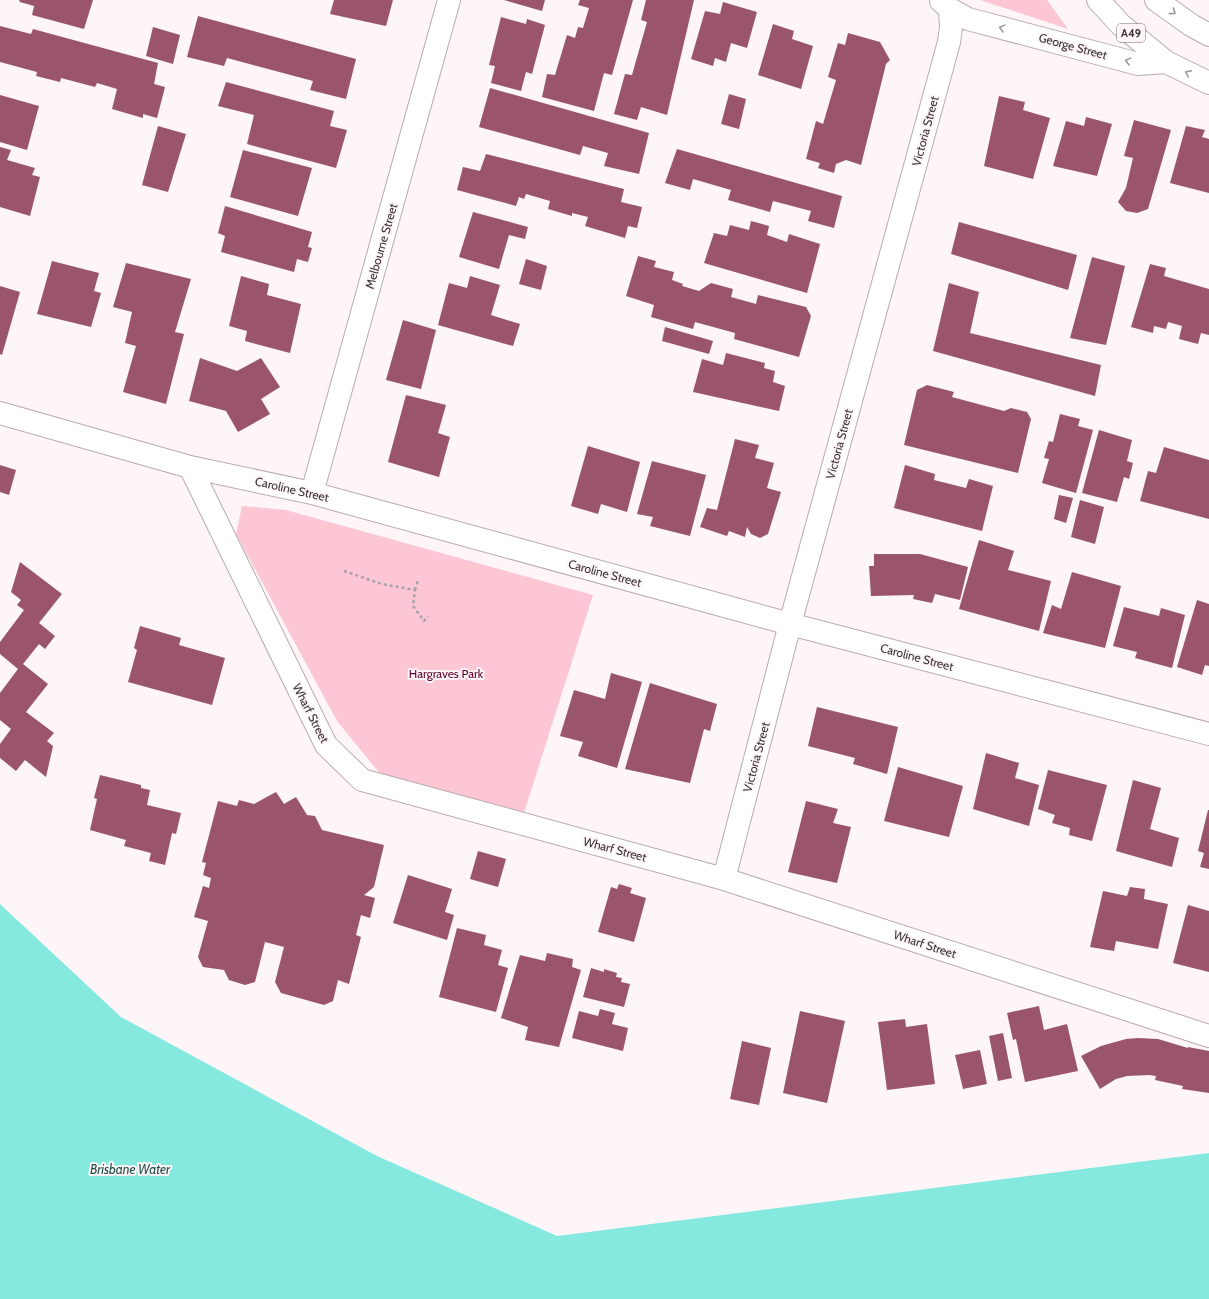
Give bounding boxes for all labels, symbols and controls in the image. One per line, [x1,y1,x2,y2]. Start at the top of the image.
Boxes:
one-way arrow [1169,7,1176,14]
one-way arrow [999,24,1005,32]
road number: A49 [1117,24,1145,42]
street label: George Street [1037,30,1109,62]
one-way arrow [1125,57,1132,66]
one-way arrow [1184,70,1192,78]
street label: Victoria Street [908,94,942,168]
street label: Melbourne Street [362,201,400,291]
street label: Victoria Street [822,407,856,481]
street label: Caroline Street [254,473,330,505]
street label: Caroline Street [567,556,643,590]
street label: Caroline Street [879,640,955,674]
park label: Hargraves Park [409,666,484,681]
street label: Wharf Street [290,681,332,745]
street label: Victoria Street [739,720,773,794]
street label: Wharf Street [582,833,648,865]
street label: Wharf Street [892,927,958,961]
water label: Brisbane Water [90,1161,171,1177]

